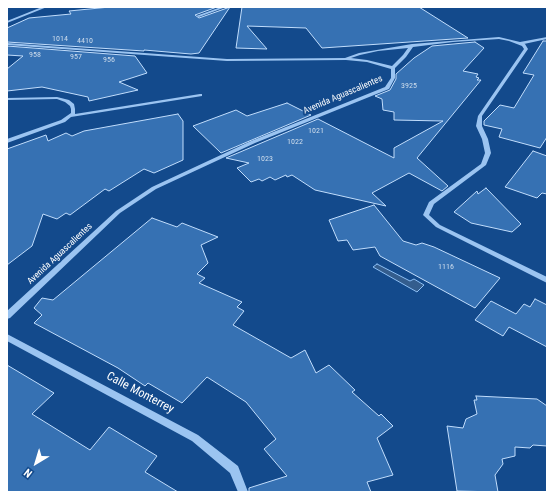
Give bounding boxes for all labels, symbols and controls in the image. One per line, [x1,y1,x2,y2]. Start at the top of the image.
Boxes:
house number: 1014 [52,34,68,44]
house number: 4410 [77,36,93,46]
house number: 958 [29,50,41,60]
house number: 957 [70,52,82,62]
house number: 956 [103,55,115,65]
street label: Avenida Aguascalientes [302,73,384,117]
house number: 3925 [401,81,417,91]
house number: 1021 [308,126,324,136]
house number: 1022 [287,137,303,147]
house number: 1023 [257,154,273,164]
street label: Avenida Aguascalientes [25,221,95,287]
house number: 1116 [438,262,454,272]
street label: Calle Monterrey [104,369,176,417]
north arrow [16,443,56,483]
text: N [22,466,35,480]

